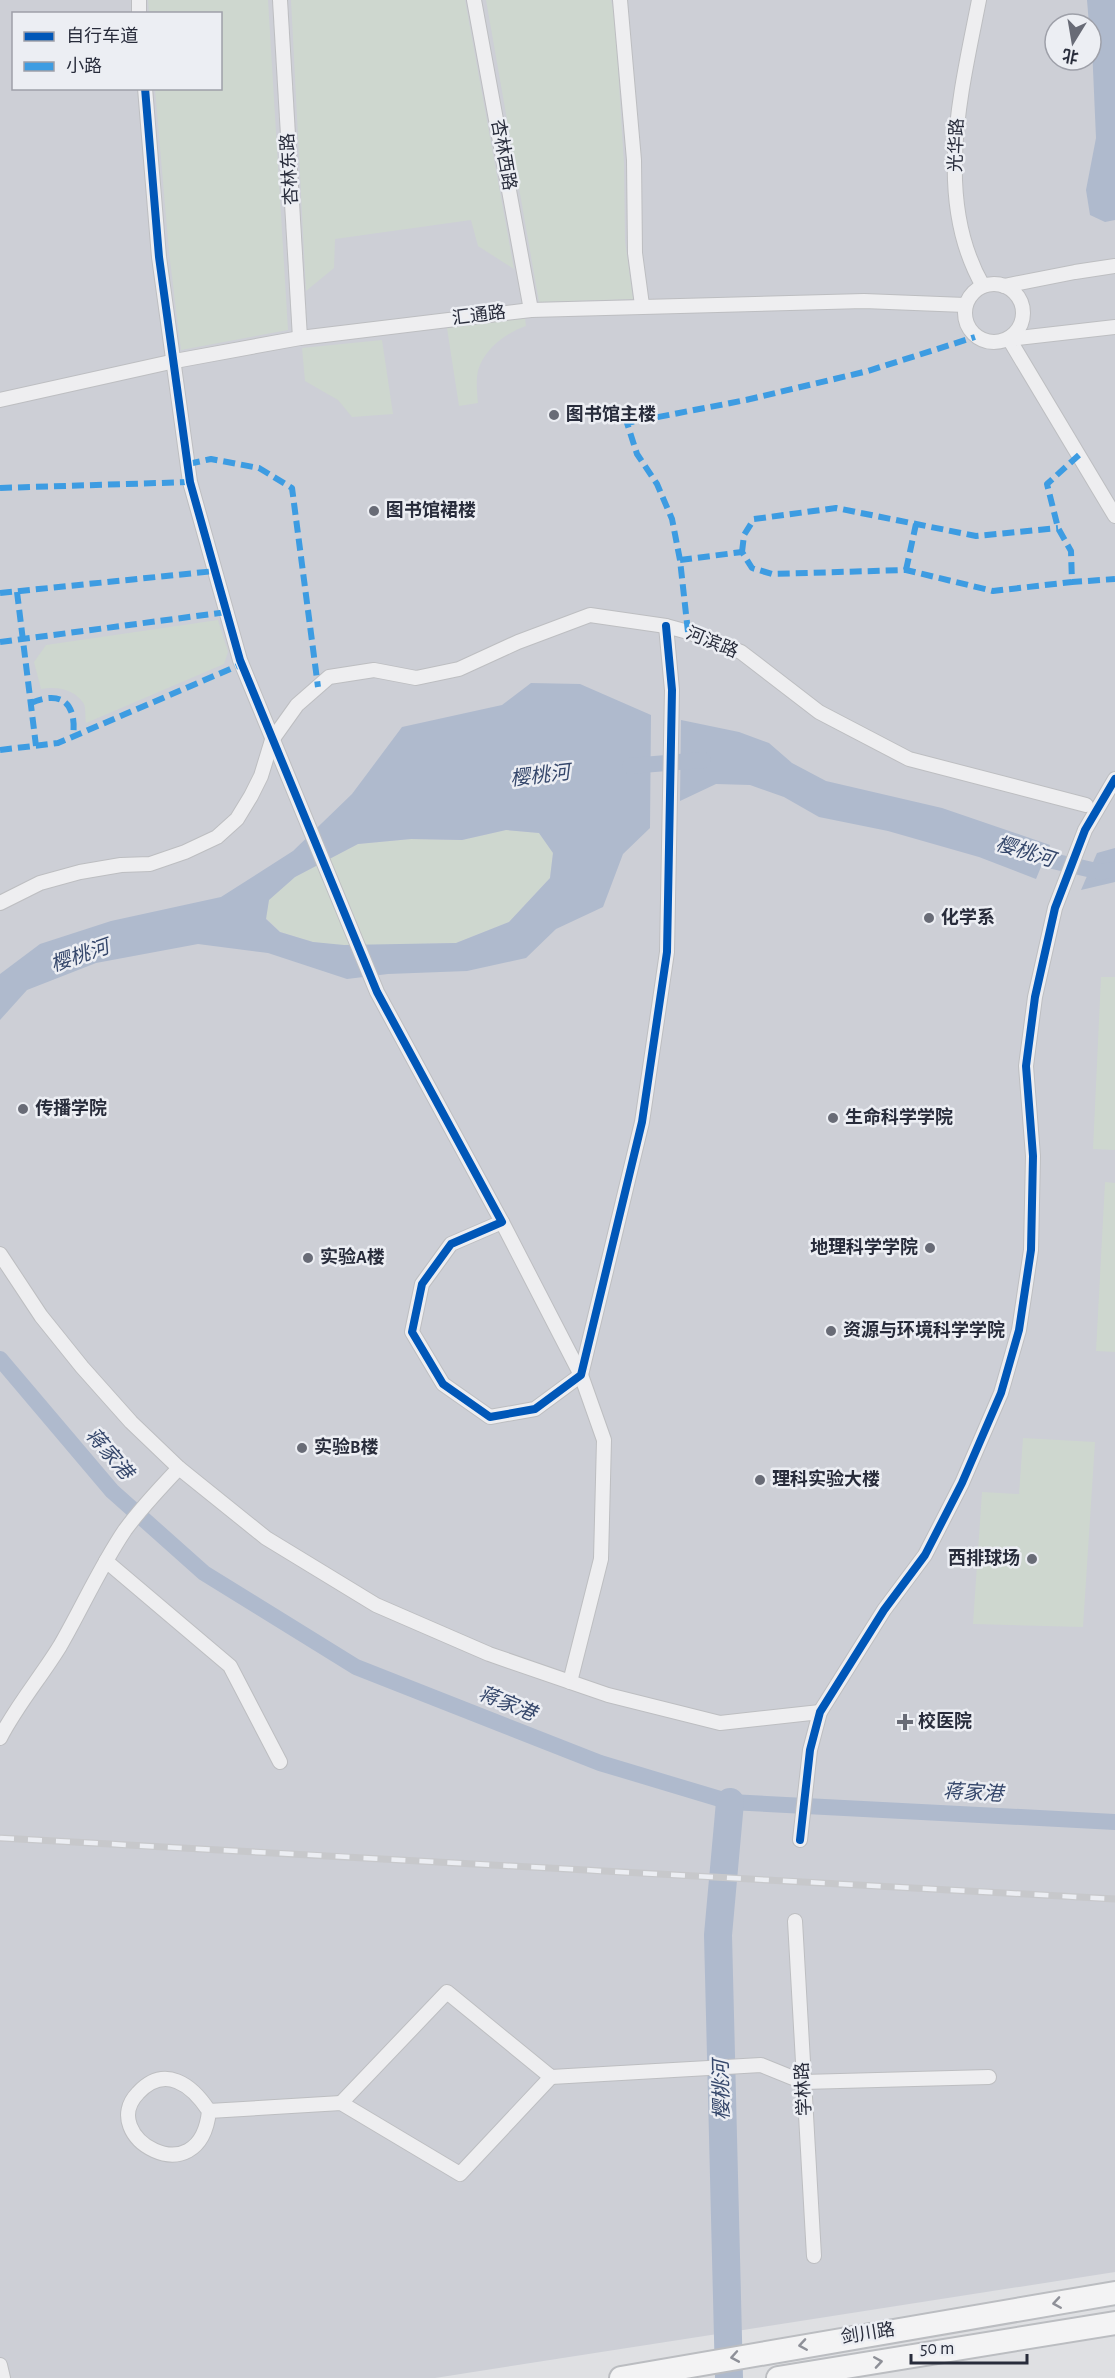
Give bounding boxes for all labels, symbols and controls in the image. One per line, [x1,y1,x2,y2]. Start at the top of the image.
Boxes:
legend [12,12,222,90]
north arrow [1043,12,1103,72]
text: 自行车道 [66,26,138,46]
text: 北 [1061,46,1080,66]
text: 小路 [66,56,102,76]
street label: 杏林西路 [488,118,520,192]
street label: 光华路 [945,118,967,172]
street label: 杏林东路 [277,133,301,206]
street label: 汇通路 [451,302,507,328]
place label: 图书馆主楼 [566,404,656,424]
marker: 图书馆主楼 [547,408,561,422]
place label: 图书馆裙楼 [386,500,476,520]
marker: 图书馆裙楼 [367,504,381,518]
street label: 河滨路 [684,623,741,661]
water label: 樱桃河 [509,761,575,790]
water label: 樱桃河 [993,833,1061,872]
place label: 化学系 [941,907,995,927]
marker: 化学系 [922,911,936,925]
water label: 樱桃河 [48,935,115,975]
place label: 传播学院 [35,1098,107,1118]
marker: 传播学院 [16,1102,30,1116]
place label: 生命科学学院 [845,1107,953,1127]
marker: 生命科学学院 [826,1111,840,1125]
place label: 地理科学学院 [810,1237,918,1257]
marker: 地理科学学院 [923,1241,937,1255]
place label: 实验A楼 [320,1247,385,1267]
marker: 实验A楼 [301,1251,315,1265]
place label: 资源与环境科学学院 [843,1320,1005,1340]
marker: 资源与环境科学学院 [824,1324,838,1338]
water label: 蒋家港 [82,1424,139,1485]
place label: 实验B楼 [314,1437,378,1457]
marker: 实验B楼 [295,1441,309,1455]
place label: 理科实验大楼 [772,1469,880,1489]
marker: 理科实验大楼 [753,1473,767,1487]
place label: 西排球场 [948,1549,1020,1568]
marker: 西排球场 [1025,1552,1039,1566]
water label: 蒋家港 [475,1683,542,1726]
place label: 校医院 [918,1711,972,1731]
marker: 校医院 [896,1713,914,1731]
water label: 蒋家港 [943,1780,1007,1805]
water label: 樱桃河 [710,2056,733,2120]
street label: 学林路 [792,2062,814,2117]
one-way arrow [1053,2296,1062,2308]
street label: 剑川路 [840,2319,896,2347]
scale bar [911,2327,1026,2365]
one-way arrow [798,2339,807,2351]
text: 50 m [920,2340,954,2358]
one-way arrow [730,2350,740,2363]
one-way arrow [873,2357,882,2369]

